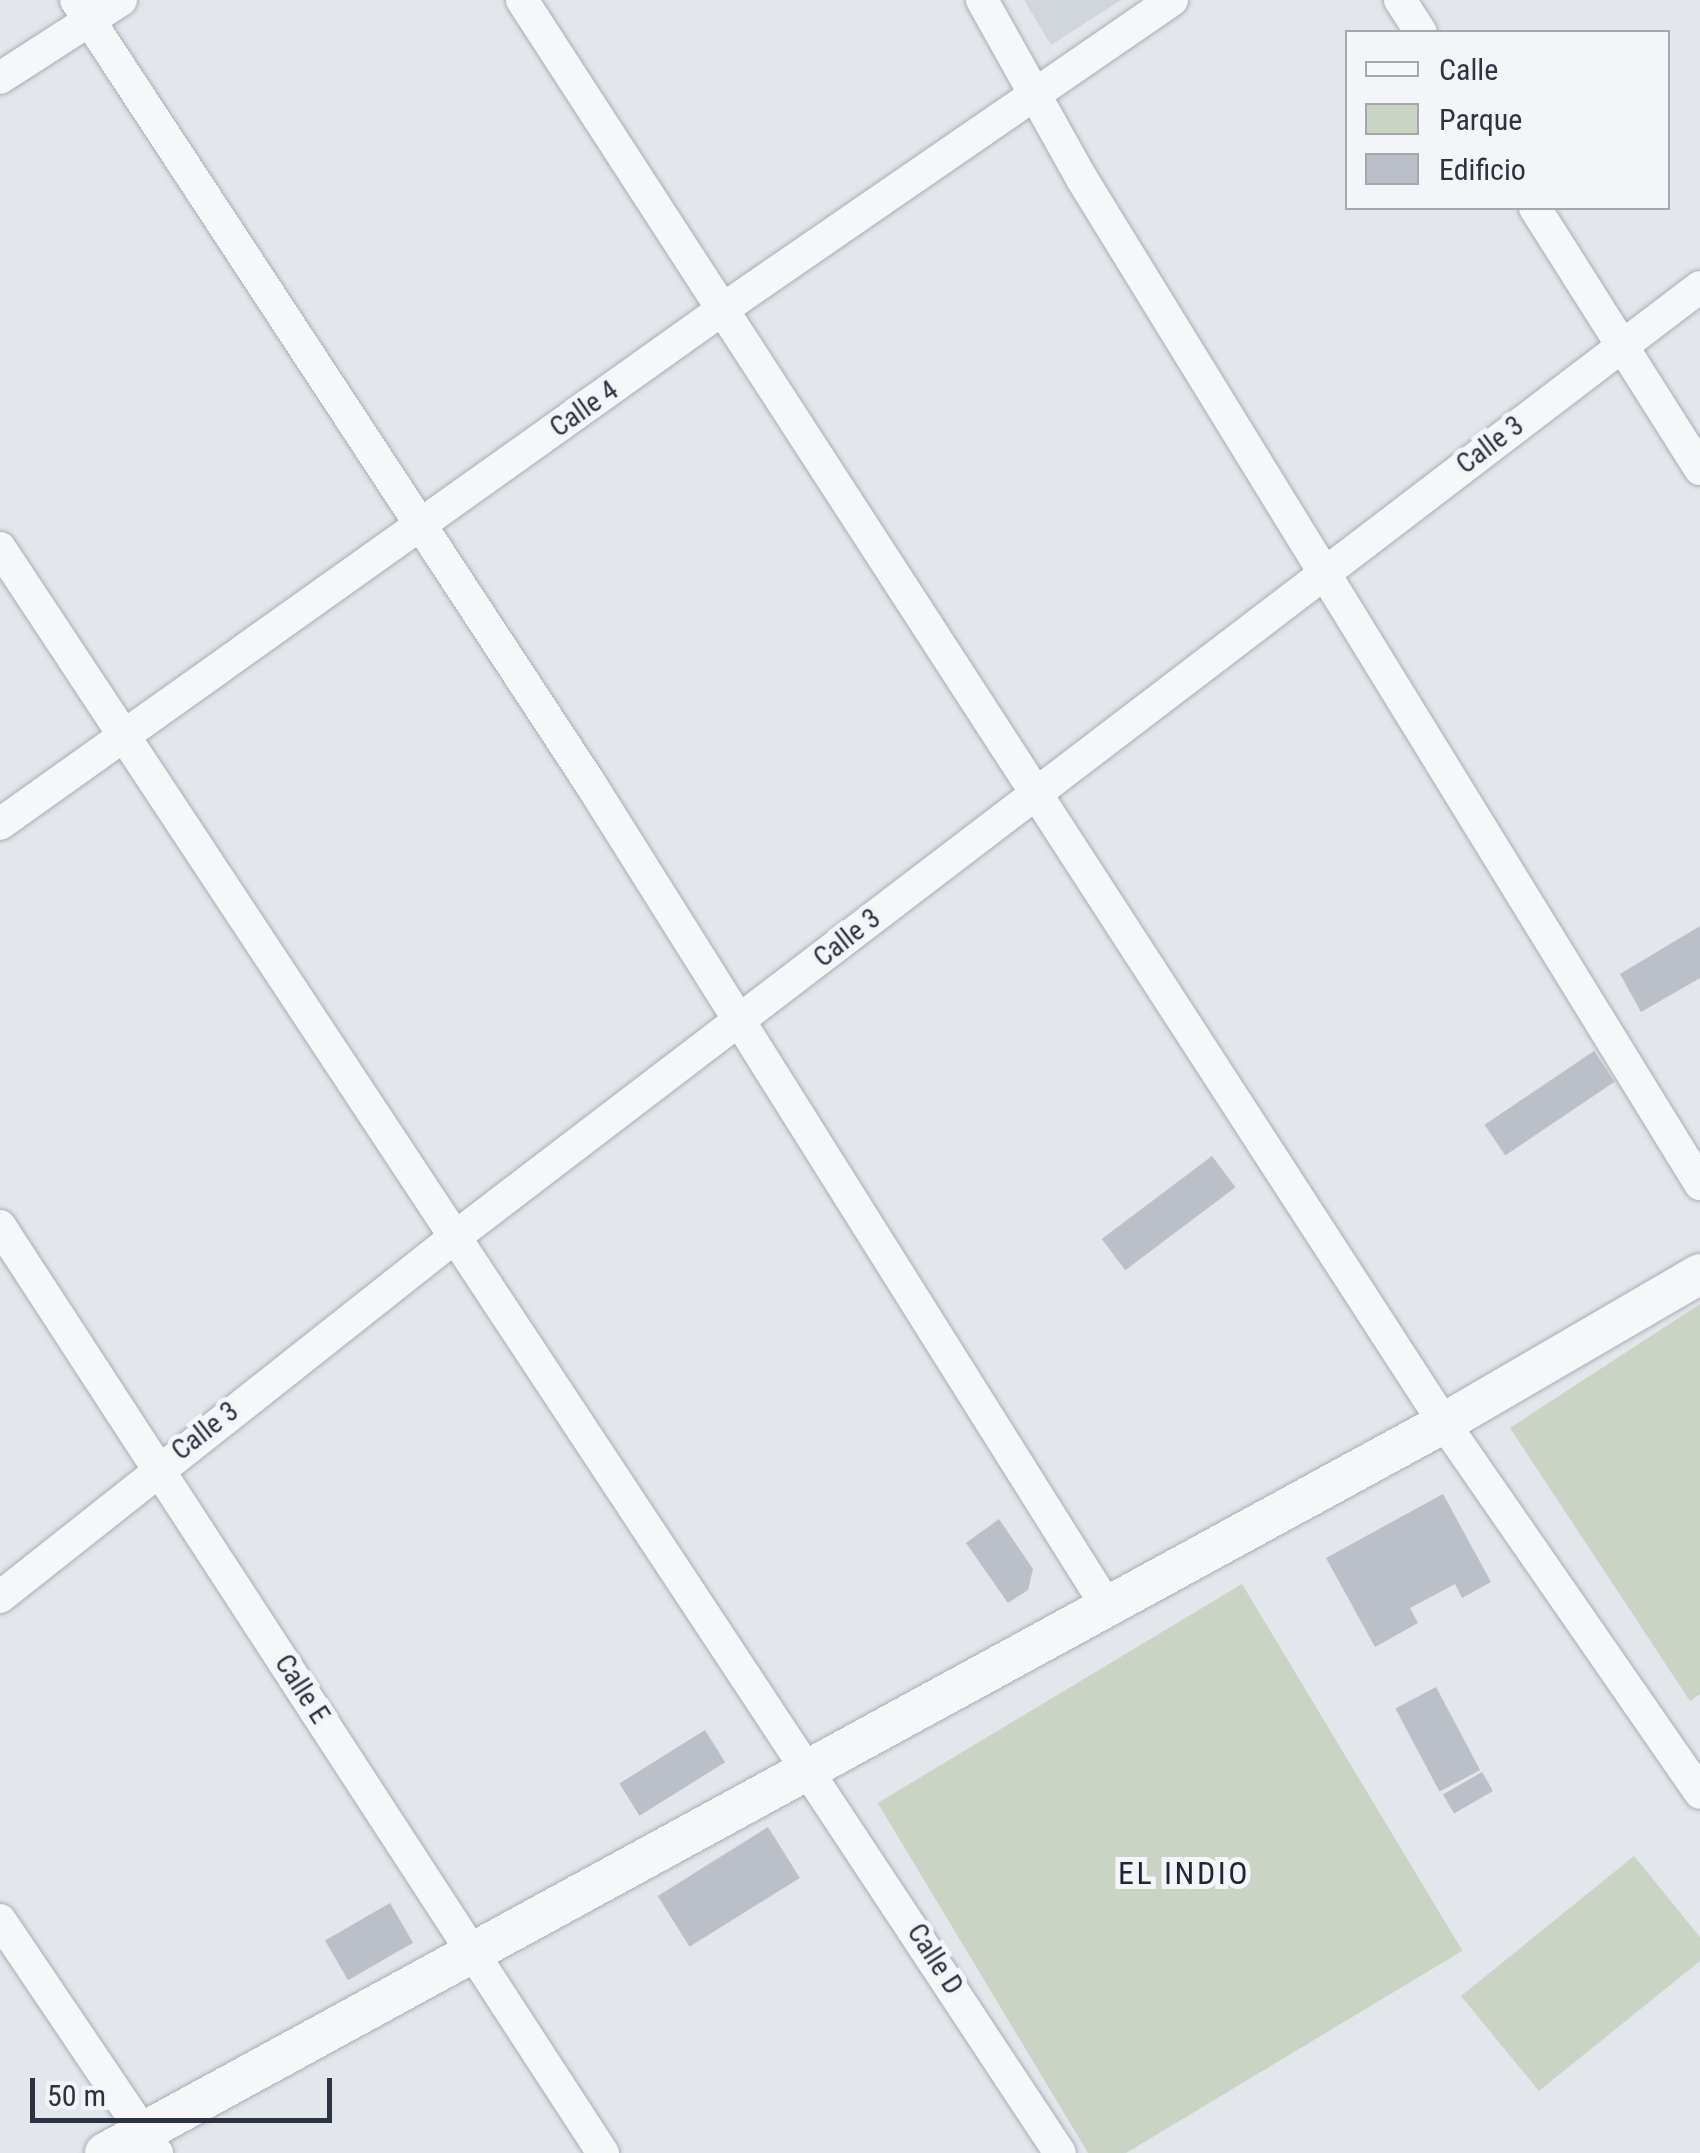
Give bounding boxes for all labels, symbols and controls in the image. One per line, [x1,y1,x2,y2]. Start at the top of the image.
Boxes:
legend [1345,30,1670,210]
text: Calle [1439,52,1498,87]
text: Parque [1439,102,1522,137]
text: Edificio [1439,152,1526,187]
street label: Calle 4 [543,374,625,444]
street label: Calle 3 [1450,409,1530,481]
street label: Calle 3 [807,902,887,974]
street label: Calle 3 [165,1395,245,1467]
street label: Calle E [267,1648,337,1730]
district label: EL INDIO [1118,1854,1250,1892]
street label: Calle D [900,1917,970,2001]
scale bar [35,2058,338,2120]
text: 50 m [47,2078,106,2113]

